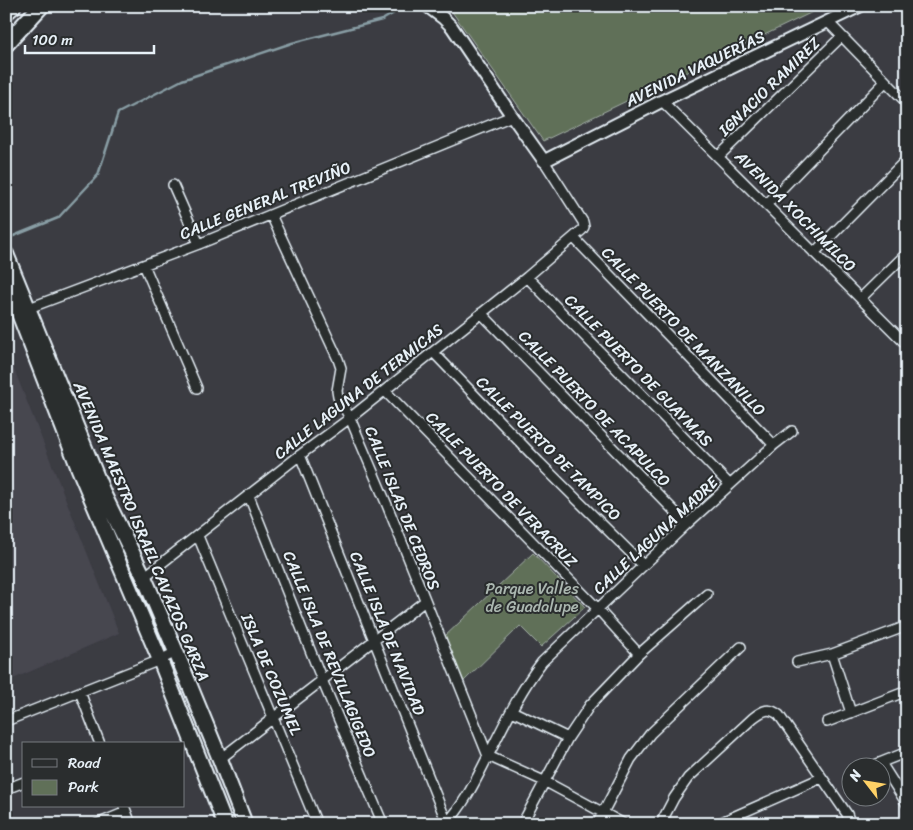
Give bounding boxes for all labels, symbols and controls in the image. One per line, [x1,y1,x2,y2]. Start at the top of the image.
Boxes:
scale bar [25,22,154,54]
street label: AVENIDA VAQUERÍAS [619,22,770,115]
text: 100 m [32,27,73,53]
street label: IGNACIO RAMIREZ [710,29,828,144]
street label: AVENIDA XOCHIMILCO [727,143,864,279]
street label: CALLE GENERAL TREVIÑO [175,153,355,248]
street label: CALLE PUERTO DE MANZANILLO [594,239,773,423]
street label: CALLE PUERTO DE GUAYMAS [557,287,720,454]
street label: CALLE LAGUNA DE TERMICAS [267,315,450,467]
street label: CALLE PUERTO DE ACAPULCO [511,323,678,494]
street label: CALLE PUERTO DE TAMPICO [469,369,628,528]
street label: AVENIDA MAESTRO ISRAEL CAVAZOS GARZA [65,376,218,686]
street label: CALLE PUERTO DE VERACRUZ [419,404,585,575]
street label: CALLE ISLAS DE CEDROS [356,422,449,595]
street label: CALLE LAGUNA MADRE [586,468,726,602]
street label: CALLE ISLA DE REVILLAGIGEDO [275,546,384,762]
street label: CALLE ISLA DE NAVIDAD [341,547,434,720]
park label: Parque Valles de Guadalupe [485,574,579,621]
street label: ISLA DE COZUMEL [232,608,311,740]
legend [22,742,185,808]
text: Road [68,750,101,776]
north arrow [840,758,890,808]
text: N [842,765,869,787]
text: Park [68,774,99,800]

